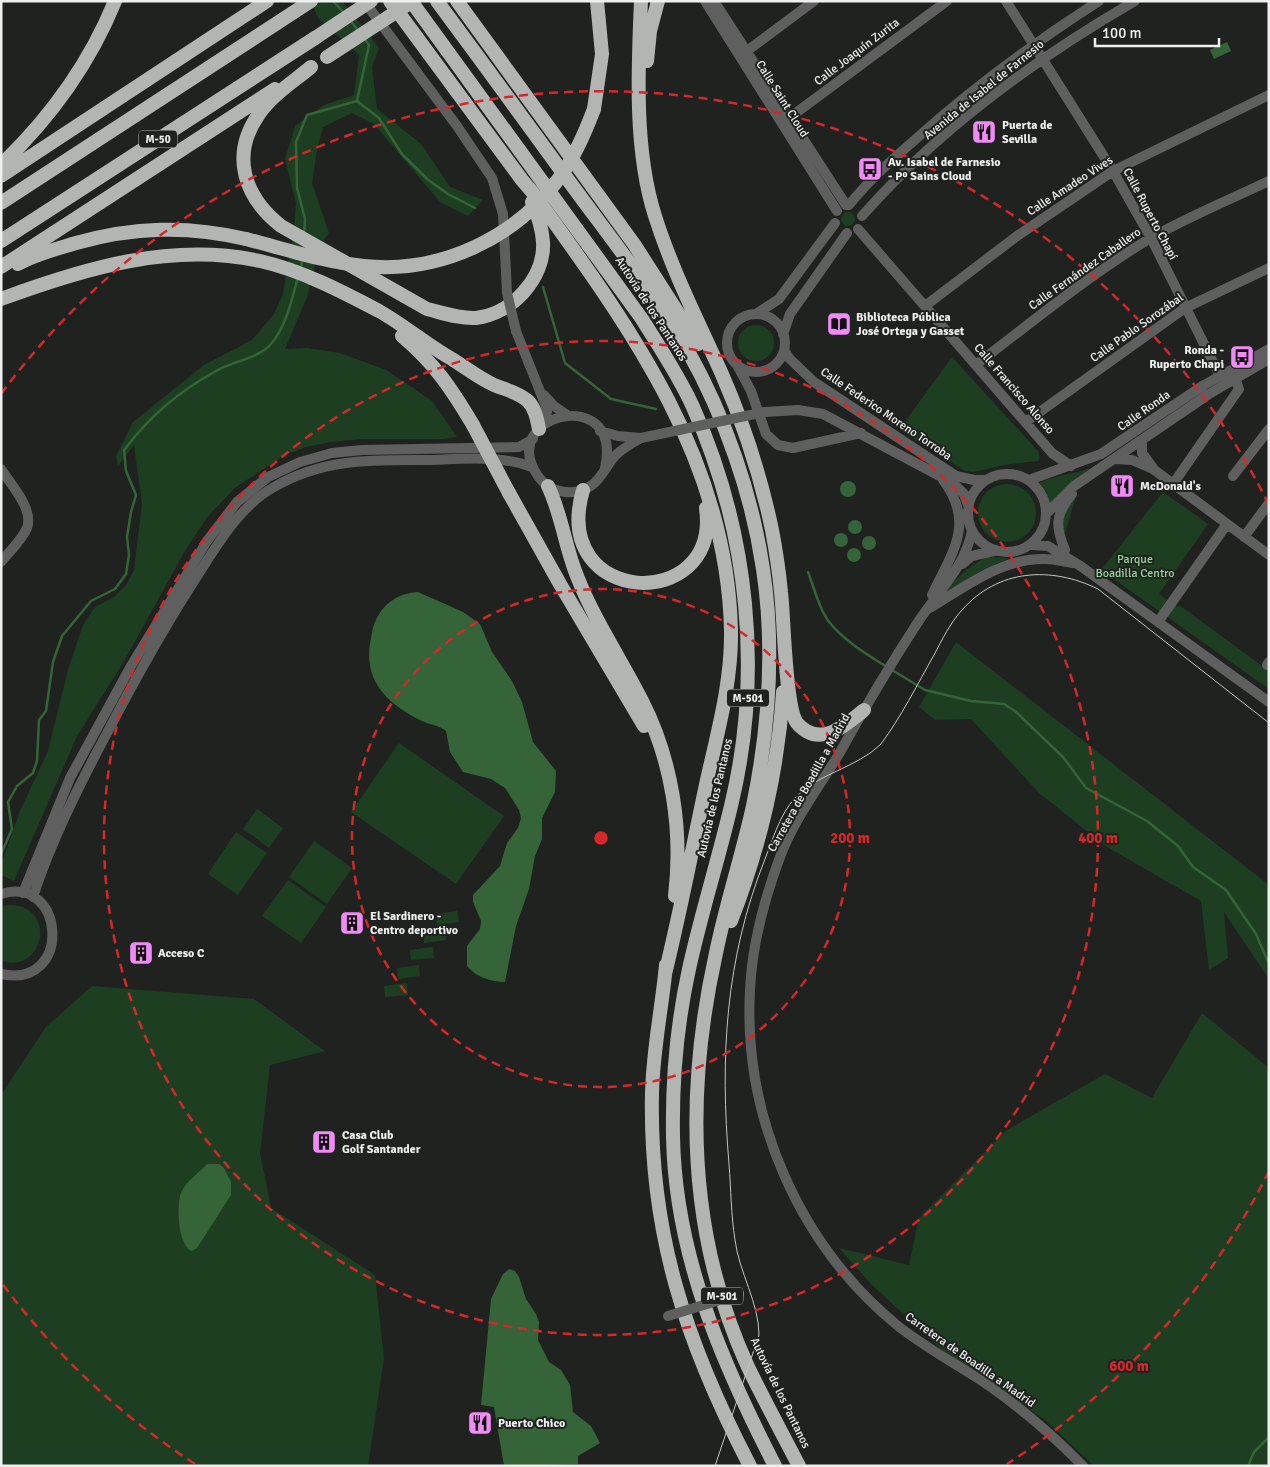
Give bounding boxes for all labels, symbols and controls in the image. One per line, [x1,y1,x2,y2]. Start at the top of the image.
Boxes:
street label: Calle Joaquín Zurita [811,15,903,89]
scale bar [1095,15,1219,47]
text: 100 m [1102,24,1142,42]
street label: Avenida de Isabel de Farnesio [921,37,1047,143]
street label: Calle Saint Cloud [752,58,812,140]
place label: Puerta de Sevilla [1002,118,1052,147]
restaurant icon: Puerta de Sevilla [971,119,997,145]
road number: M-50 [139,130,177,148]
street label: Calle Amadeo Vives [1024,153,1116,219]
place label: Av. Isabel de Farnesio - Pº Sains Cloud [888,155,1000,184]
bus stop icon: Av. Isabel de Farnesio - Pº Sains Cloud [857,156,883,182]
street label: Calle Ruperto Chapí [1120,166,1181,263]
street label: Calle Fernández Caballero [1026,225,1144,313]
street label: Autovía de los Pantanos [612,254,690,364]
street label: Calle Pablo Sorozábal [1087,290,1187,366]
place label: Biblioteca Pública José Ortega y Gasset [856,310,965,339]
library icon: Biblioteca Pública José Ortega y Gasset [826,311,852,337]
street label: Calle Francisco Alonso [971,341,1057,437]
place label: Ronda - Ruperto Chapi [1149,343,1224,372]
bus stop icon: Ronda - Ruperto Chapi [1229,344,1255,370]
street label: Calle Federico Moreno Torroba [817,364,955,464]
street label: Calle Ronda [1115,387,1173,435]
restaurant icon: McDonald's [1109,473,1135,499]
place label: McDonald's [1140,479,1202,494]
park label: Parque Boadilla Centro [1095,552,1175,581]
road number: M-501 [727,690,769,706]
street label: Carretera de Boadilla a Madrid [765,711,853,855]
street label: Autovía de los Pantanos [694,737,736,859]
centre of rings [592,829,610,847]
text: 200 m [830,829,870,847]
text: 400 m [1078,829,1118,847]
place label: El Sardinero - Centro deportivo [370,909,458,938]
building icon: El Sardinero - Centro deportivo [339,910,365,936]
building icon: Acceso C [128,940,154,966]
place label: Acceso C [158,946,205,961]
place label: Casa Club Golf Santander [342,1128,421,1157]
building icon: Casa Club Golf Santander [311,1129,337,1155]
road number: M-501 [701,1288,743,1304]
street label: Carretera de Boadilla a Madrid [902,1309,1038,1411]
street label: Autovía de los Pantanos [747,1335,813,1451]
text: 600 m [1109,1357,1149,1375]
restaurant icon: Puerto Chico [467,1410,493,1436]
place label: Puerto Chico [498,1416,565,1431]

